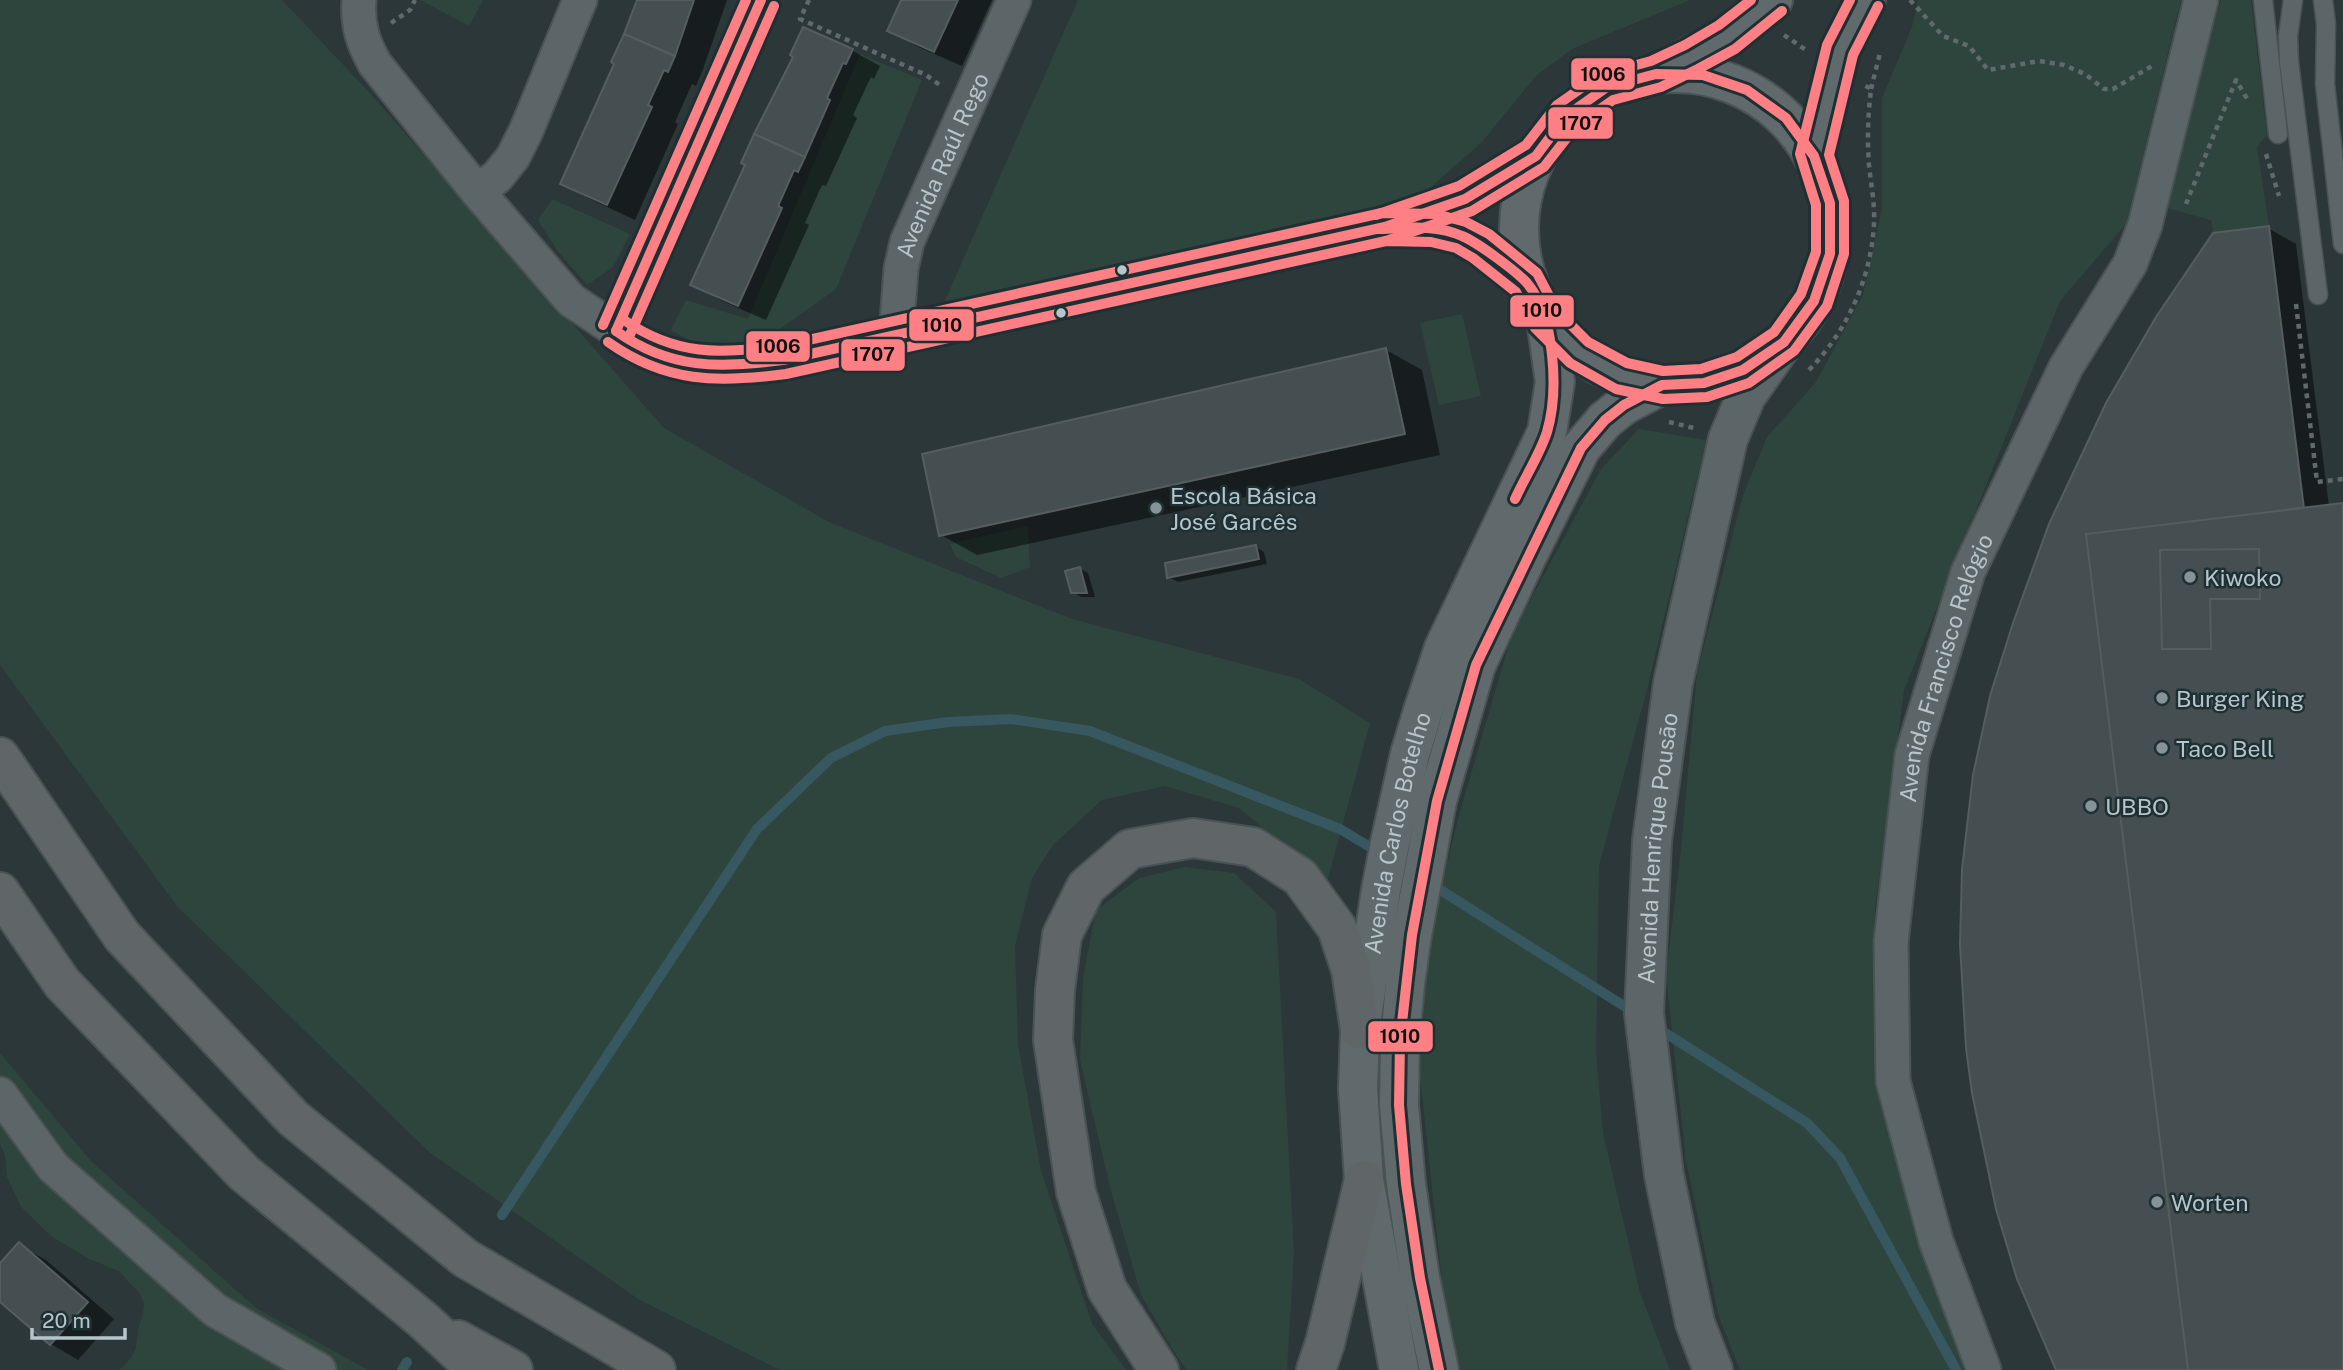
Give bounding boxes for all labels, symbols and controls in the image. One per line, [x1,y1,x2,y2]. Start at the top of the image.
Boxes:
line badge: 1006 [1570,57,1636,91]
text: 1006 [1580,63,1626,85]
street label: Avenida Raúl Rego [890,68,994,260]
line badge: 1707 [1547,106,1614,140]
text: 1707 [1559,112,1603,134]
unlabelled marker [1115,263,1129,277]
line badge: 1010 [1509,294,1575,328]
text: 1010 [1522,299,1562,321]
unlabelled marker [1054,306,1068,320]
line badge: 1010 [908,308,975,342]
text: 1010 [922,314,962,336]
line badge: 1006 [745,330,811,363]
text: 1006 [755,335,801,357]
line badge: 1707 [840,338,906,372]
text: 1707 [851,343,895,365]
place label: Escola Básica José Garcês [1170,482,1317,535]
marker: Escola Básica José Garcês [1148,500,1164,516]
street label: Avenida Francisco Relógio [1893,529,1998,804]
place label: Kiwoko [2204,564,2281,591]
marker: Kiwoko [2182,569,2198,585]
place label: Burger King [2176,685,2304,712]
marker: Burger King [2154,690,2170,706]
street label: Avenida Carlos Botelho [1358,708,1436,956]
street label: Avenida Henrique Pousão [1632,711,1682,985]
place label: Taco Bell [2176,735,2274,762]
marker: Taco Bell [2154,740,2170,756]
place label: UBBO [2105,793,2169,820]
marker: UBBO [2083,798,2099,814]
line badge: 1010 [1367,1020,1434,1053]
text: 1010 [1380,1025,1420,1047]
place label: Worten [2171,1189,2249,1216]
marker: Worten [2149,1194,2165,1210]
scale bar [32,1296,124,1340]
text: 20 m [42,1308,91,1333]

